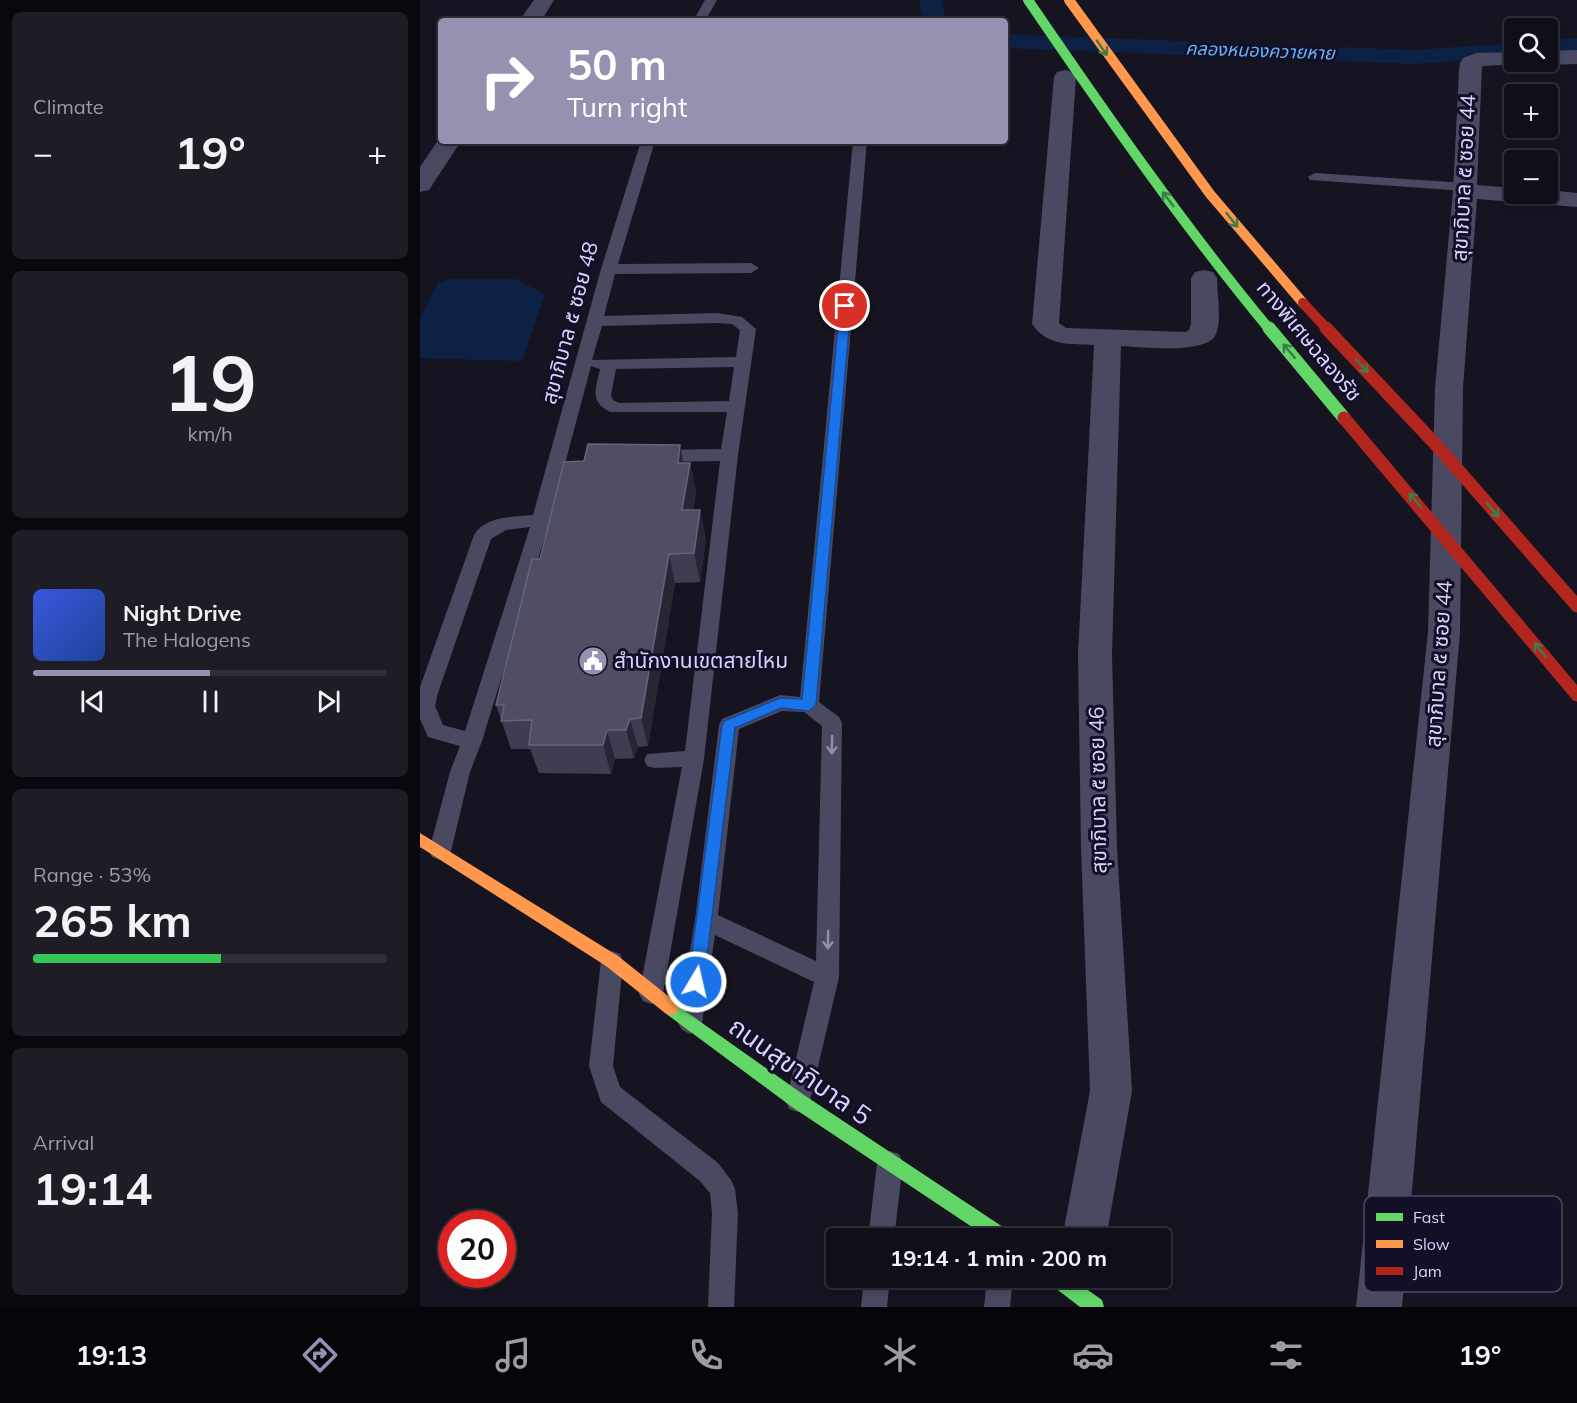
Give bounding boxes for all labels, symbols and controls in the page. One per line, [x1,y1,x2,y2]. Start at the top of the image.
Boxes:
map controls [1504,18,1558,204]
button: search [1504,18,1558,72]
water label: คลองหนองควายหาย [1185,36,1336,65]
text: 50 m [567,38,667,91]
one-way arrow [1096,39,1108,56]
icon: right [468,42,546,120]
button: + [1504,84,1558,138]
text: Turn right [567,90,687,124]
street label: สุขาภิบาล ๕ ซอย 44 [1446,93,1481,262]
text: Climate [33,94,104,119]
text: 19° [174,124,246,180]
text: − [33,132,53,173]
text: + [367,132,387,173]
button: − [1504,150,1558,204]
one-way arrow [1162,191,1174,207]
one-way arrow [1226,212,1239,228]
street label: สุขาภิบาล ๕ ซอย 48 [535,239,604,407]
street label: ทางพิเศษฉลองรัช [1252,275,1368,406]
pin [819,280,870,331]
icon: arrive [828,289,861,322]
text: 19 [163,333,257,431]
one-way arrow [1283,343,1296,359]
one-way arrow [1355,358,1369,373]
text: km/h [187,421,233,446]
one-way arrow [1408,493,1422,508]
one-way arrow [1486,502,1500,517]
street label: สุขาภิบาล ๕ ซอย 44 [1419,579,1458,748]
text: Night Drive [123,599,242,627]
text: The Halogens [123,627,251,652]
one-way arrow [1533,642,1546,658]
public building icon: สำนักงานเขตสายไหม [577,645,609,677]
place label: สำนักงานเขตสายไหม [614,647,788,673]
icon: previous [76,685,109,718]
icon: pause [194,685,227,718]
icon: next [312,685,345,718]
street label: สุขาภิบาล ๕ ซอย 46 [1083,706,1112,874]
one-way arrow [826,734,838,754]
text: Range · 53% [33,862,151,887]
text: 265 km [33,892,192,948]
one-way arrow [822,929,834,949]
position arrow [664,950,728,1014]
street label: ถนนสุขาภิบาล 5 [723,1009,878,1132]
text: Arrival [33,1130,94,1155]
text: 19:14 [33,1160,152,1216]
legend [1364,1196,1562,1292]
text: Fast [1413,1207,1445,1227]
speed limit sign: 20 [438,1210,516,1288]
text: Slow [1413,1234,1450,1254]
text: 19:14 · 1 min · 200 m [890,1244,1107,1272]
text: Jam [1413,1261,1442,1281]
icon: directions [299,1334,341,1376]
icon: music [492,1334,534,1376]
icon: phone [685,1334,727,1376]
icon: climate [879,1334,921,1376]
icon: car [1072,1334,1114,1376]
icon: filters [1265,1334,1307,1376]
text: 19:13 [76,1338,147,1372]
text: 19° [1459,1338,1501,1372]

